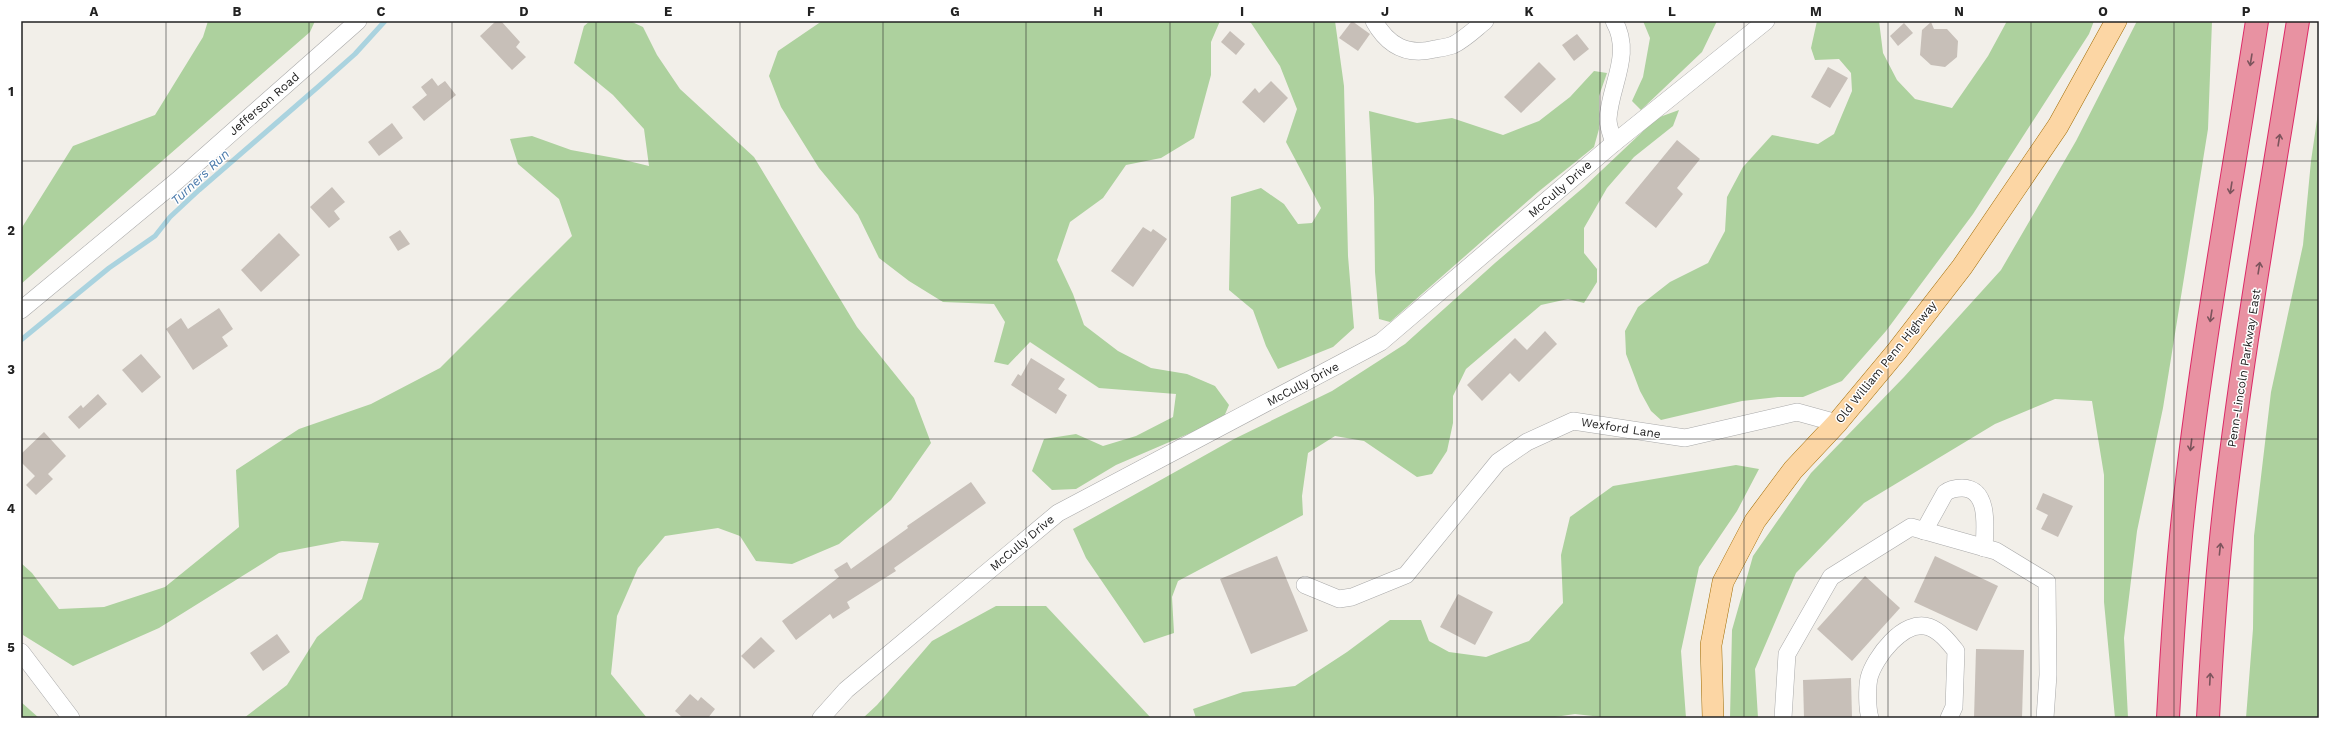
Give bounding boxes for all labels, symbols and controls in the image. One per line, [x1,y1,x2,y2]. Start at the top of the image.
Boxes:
text: A [90,4,99,19]
text: B [233,4,242,19]
text: C [377,4,386,19]
text: D [519,4,529,19]
text: E [664,4,672,19]
text: F [807,4,815,19]
text: G [950,4,960,19]
text: H [1093,4,1103,19]
text: I [1240,4,1244,19]
text: J [1381,4,1389,19]
text: K [1524,4,1534,19]
text: L [1668,4,1676,19]
text: M [1810,4,1822,19]
text: N [1954,4,1964,19]
text: O [2098,4,2108,19]
text: P [2242,4,2251,19]
one-way arrow [2247,53,2255,66]
street label: Jefferson Road [226,70,302,138]
text: 1 [8,84,14,99]
one-way arrow [2275,134,2283,147]
water label: Turners Run [168,146,232,208]
street label: McCully Drive [1525,158,1595,220]
one-way arrow [2227,181,2235,194]
text: 2 [7,223,15,238]
one-way arrow [2255,262,2263,275]
street label: Penn-Lincoln Parkway East [2225,288,2263,448]
street label: Old William Penn Highway [1832,298,1940,426]
one-way arrow [2207,309,2215,322]
street label: McCully Drive [1265,359,1341,409]
text: 3 [7,362,15,377]
street label: Wexford Lane [1580,415,1662,441]
one-way arrow [2188,438,2195,451]
text: 4 [7,501,16,516]
street label: McCully Drive [987,512,1057,574]
one-way arrow [2216,543,2224,556]
text: 5 [7,640,15,655]
one-way arrow [2207,673,2214,686]

